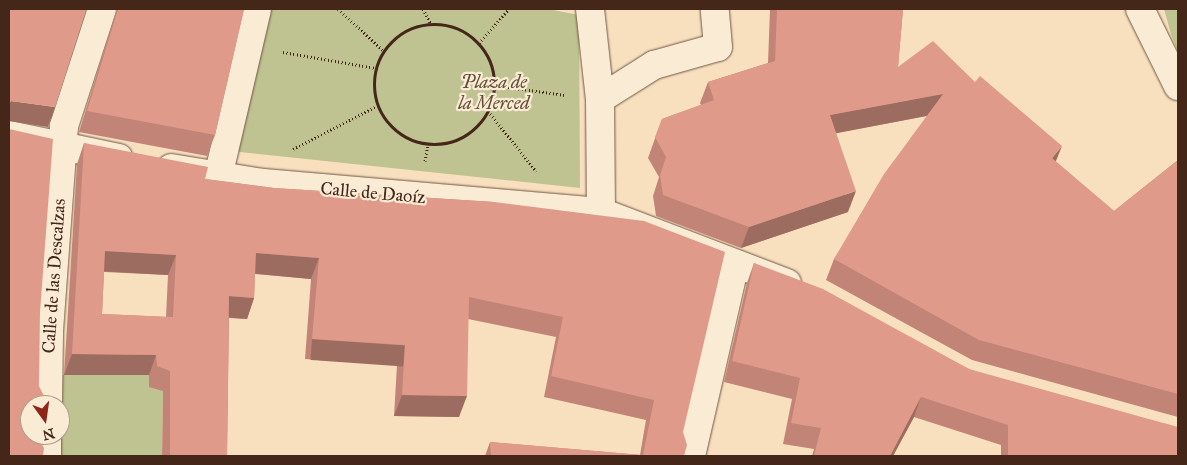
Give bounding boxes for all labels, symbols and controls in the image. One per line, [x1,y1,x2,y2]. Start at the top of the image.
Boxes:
park label: Plaza de la Merced [458,72,530,115]
street label: Calle de Daoíz [319,178,427,208]
street label: Calle de las Descalzas [38,198,70,354]
north arrow [20,395,70,445]
text: N [41,424,56,444]

